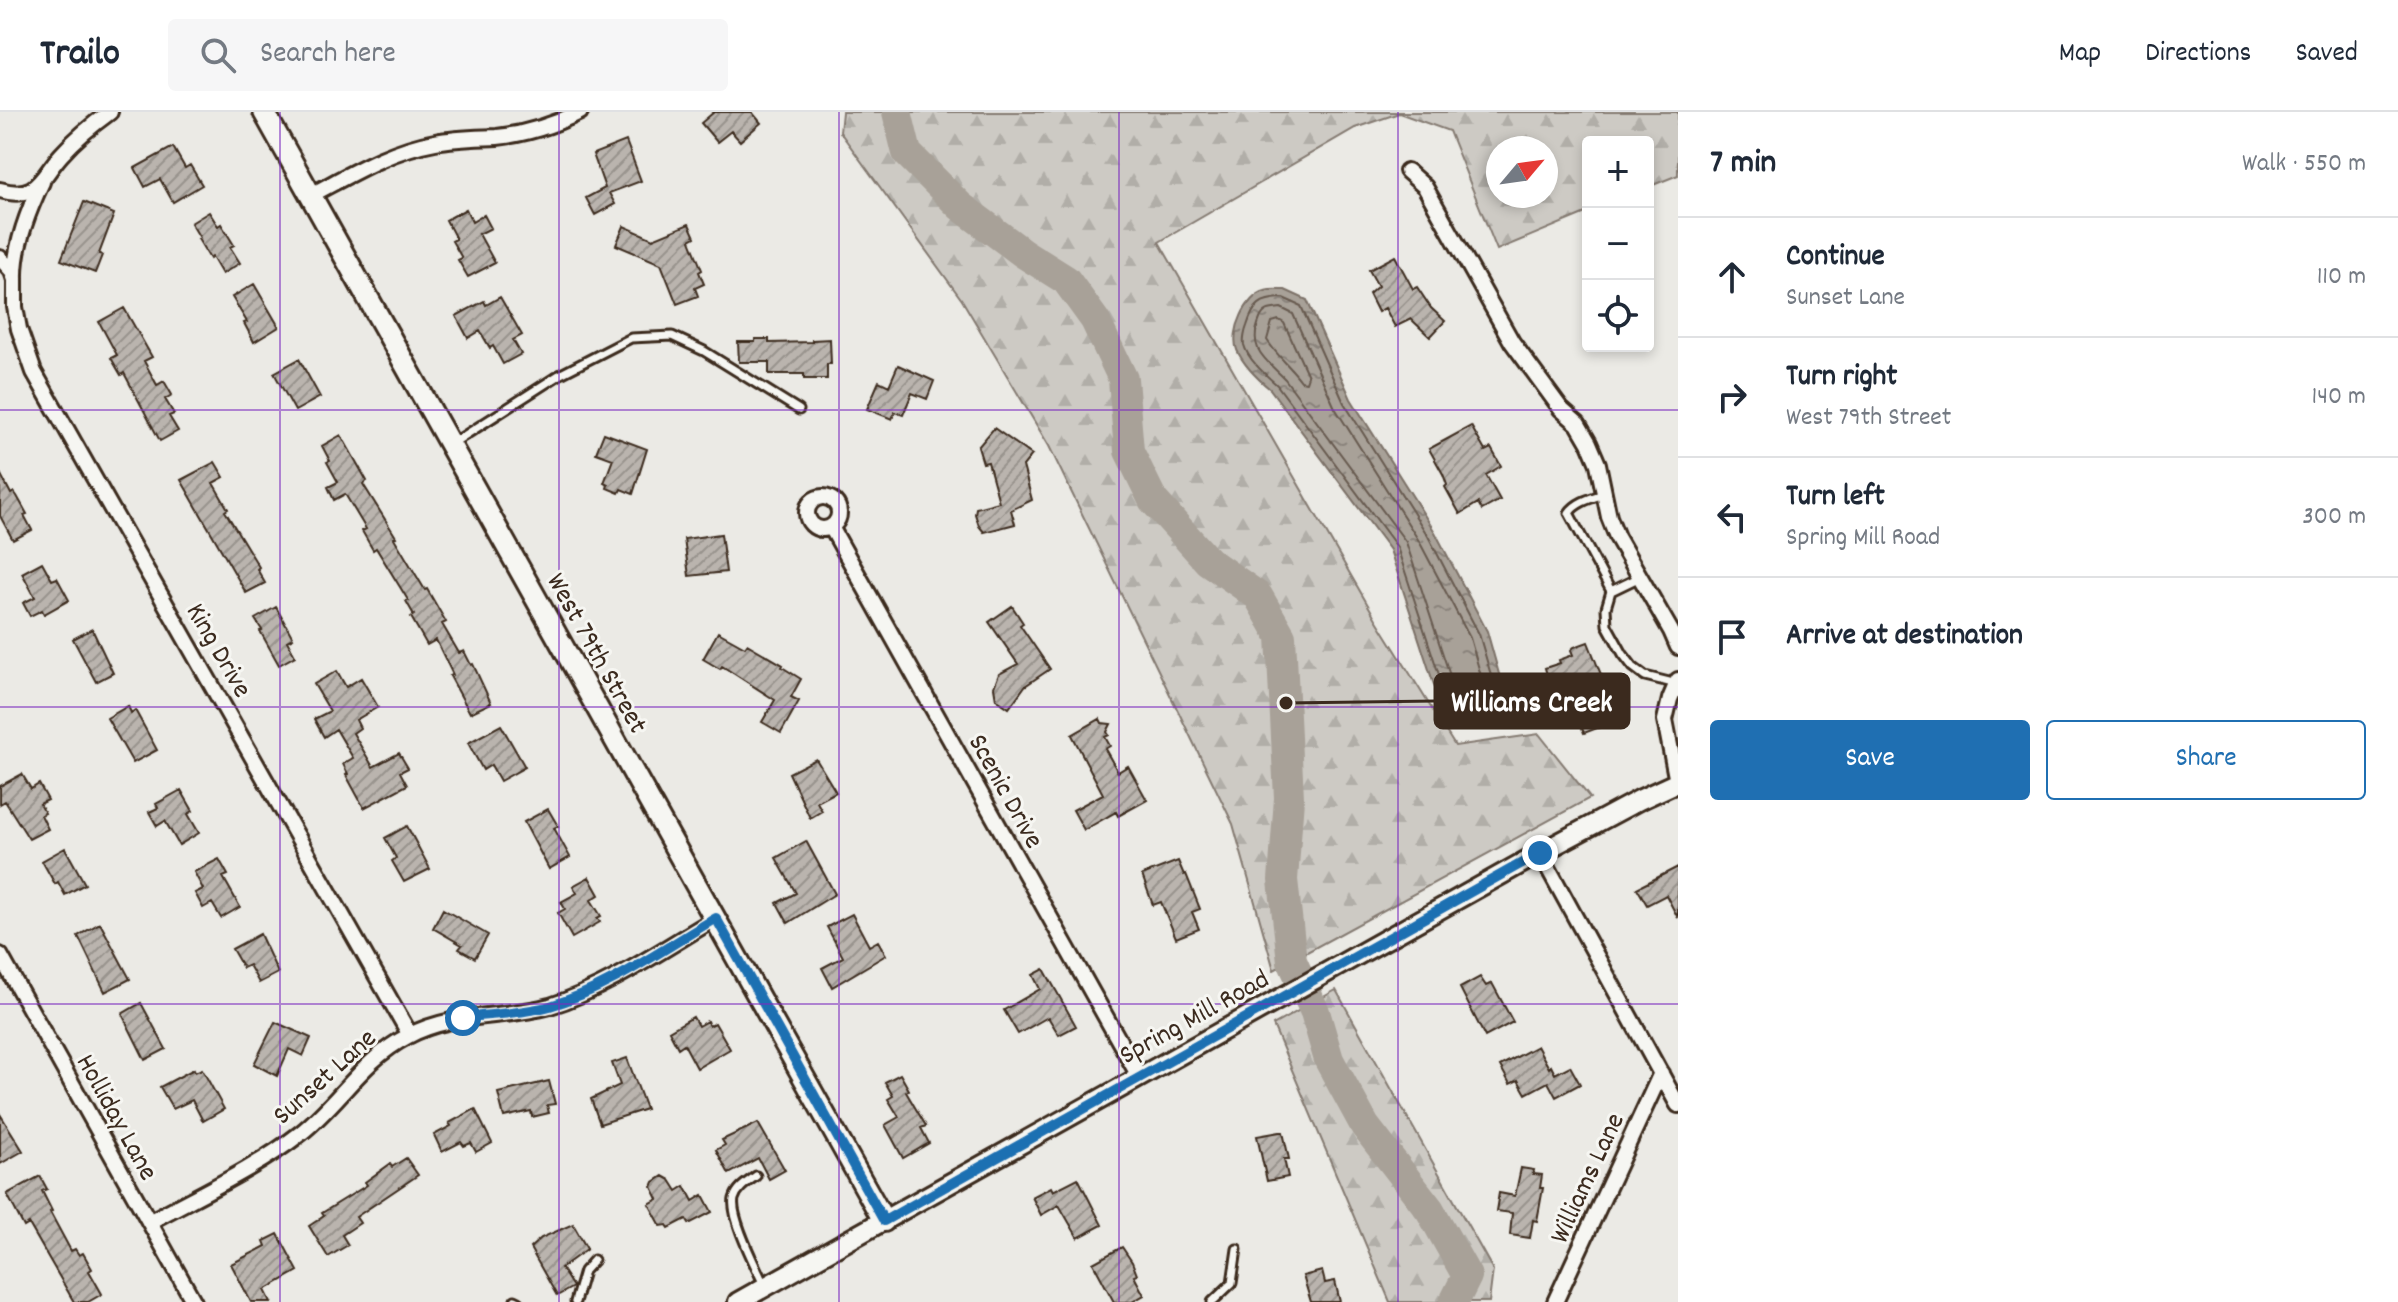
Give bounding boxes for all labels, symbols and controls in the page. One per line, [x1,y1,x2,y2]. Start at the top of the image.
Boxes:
search box [168,19,728,91]
text: Trailo [40,28,120,83]
icon: search [196,33,240,77]
text: Search here [260,34,396,77]
text: Map [2059,35,2101,75]
text: Directions [2145,35,2251,75]
text: Saved [2295,35,2358,75]
north arrow [1486,136,1558,208]
map controls [1582,136,1654,352]
button: + [1582,136,1654,208]
text: 7 min [1710,140,1776,189]
text: Walk · 550 m [2242,146,2366,183]
button: − [1582,208,1654,280]
text: Continue [1786,237,1885,280]
icon: ahead [1710,255,1754,299]
text: 110 m [2317,259,2366,296]
button: locate [1582,280,1654,352]
text: Sunset Lane [1786,280,1905,317]
text: Turn right [1786,357,1897,400]
icon: right [1710,375,1754,419]
text: 140 m [2312,379,2366,416]
text: West 79th Street [1786,400,1951,437]
text: Turn left [1786,477,1885,520]
icon: left [1710,495,1754,539]
text: 300 m [2302,499,2366,536]
text: Spring Mill Road [1786,520,1940,557]
street label: West 79th Street [534,567,655,742]
street label: King Drive [173,597,260,706]
icon: arrive [1710,615,1754,659]
text: Arrive at destination [1786,616,2023,659]
callout: Williams Creek [1435,674,1629,728]
text: Williams Creek [1451,684,1613,727]
button: Save [1710,720,2030,800]
button: Share [2046,720,2366,800]
street label: Scenic Drive [956,728,1052,857]
route end [1522,835,1558,871]
street label: Spring Mill Road [1113,962,1278,1077]
route start [445,1000,481,1036]
street label: Sunset Lane [265,1021,387,1136]
street label: Holliday Lane [63,1048,166,1189]
street label: Williams Lane [1542,1107,1637,1251]

